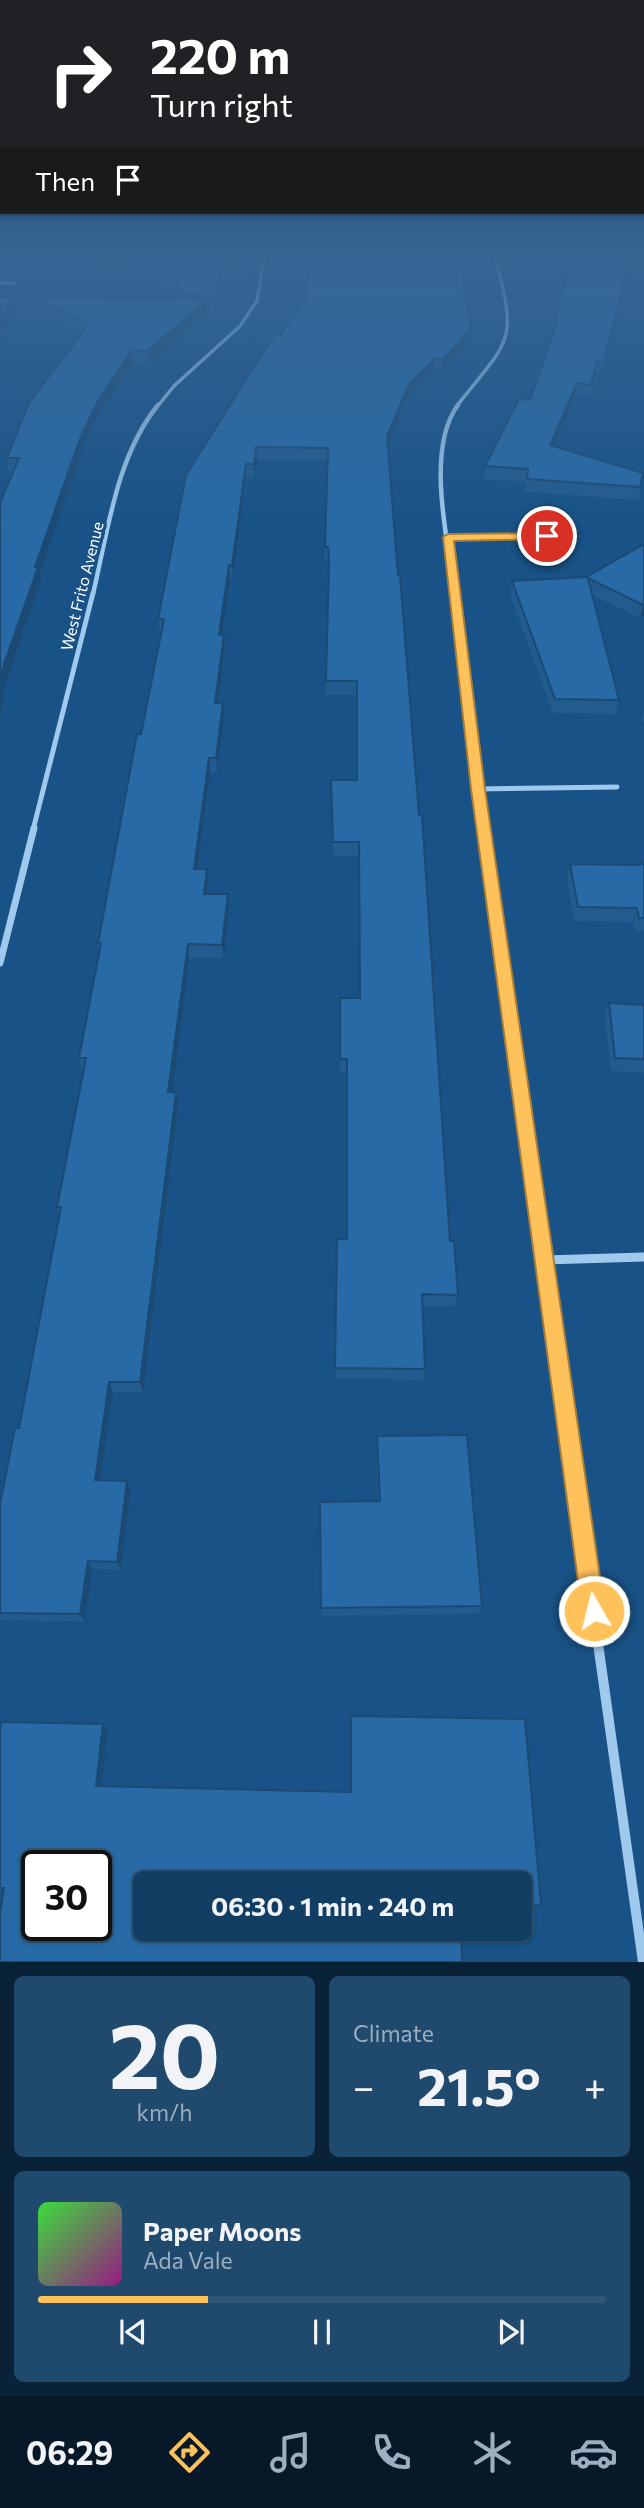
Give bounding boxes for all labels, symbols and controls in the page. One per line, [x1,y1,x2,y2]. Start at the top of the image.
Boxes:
text: 220 m [150,24,290,84]
icon: right [35,28,126,119]
text: Turn right [150,84,293,124]
icon: arrive [109,161,147,199]
text: Then [35,165,95,196]
pin [517,506,577,566]
icon: arrive [528,517,566,555]
street label: West Frito Avenue [56,519,107,652]
position arrow [557,1574,631,1648]
speed limit sign: 30 [21,1850,112,1941]
text: 06:30 · 1 min · 240 m [211,1890,454,1921]
text: 20 [109,1996,220,2108]
text: Climate [353,2019,434,2047]
text: 21.5° [417,2053,541,2117]
text: − [353,2062,375,2109]
text: + [584,2062,606,2109]
text: km/h [137,2098,192,2126]
text: Paper Moons [143,2215,301,2246]
text: Ada Vale [143,2246,233,2274]
icon: previous [114,2313,152,2351]
icon: pause [303,2313,341,2351]
icon: next [492,2313,530,2351]
icon: directions [165,2428,214,2477]
icon: music [266,2428,315,2477]
icon: phone [367,2428,416,2477]
icon: climate [468,2428,517,2477]
icon: car [569,2428,618,2477]
text: 06:29 [26,2432,113,2472]

